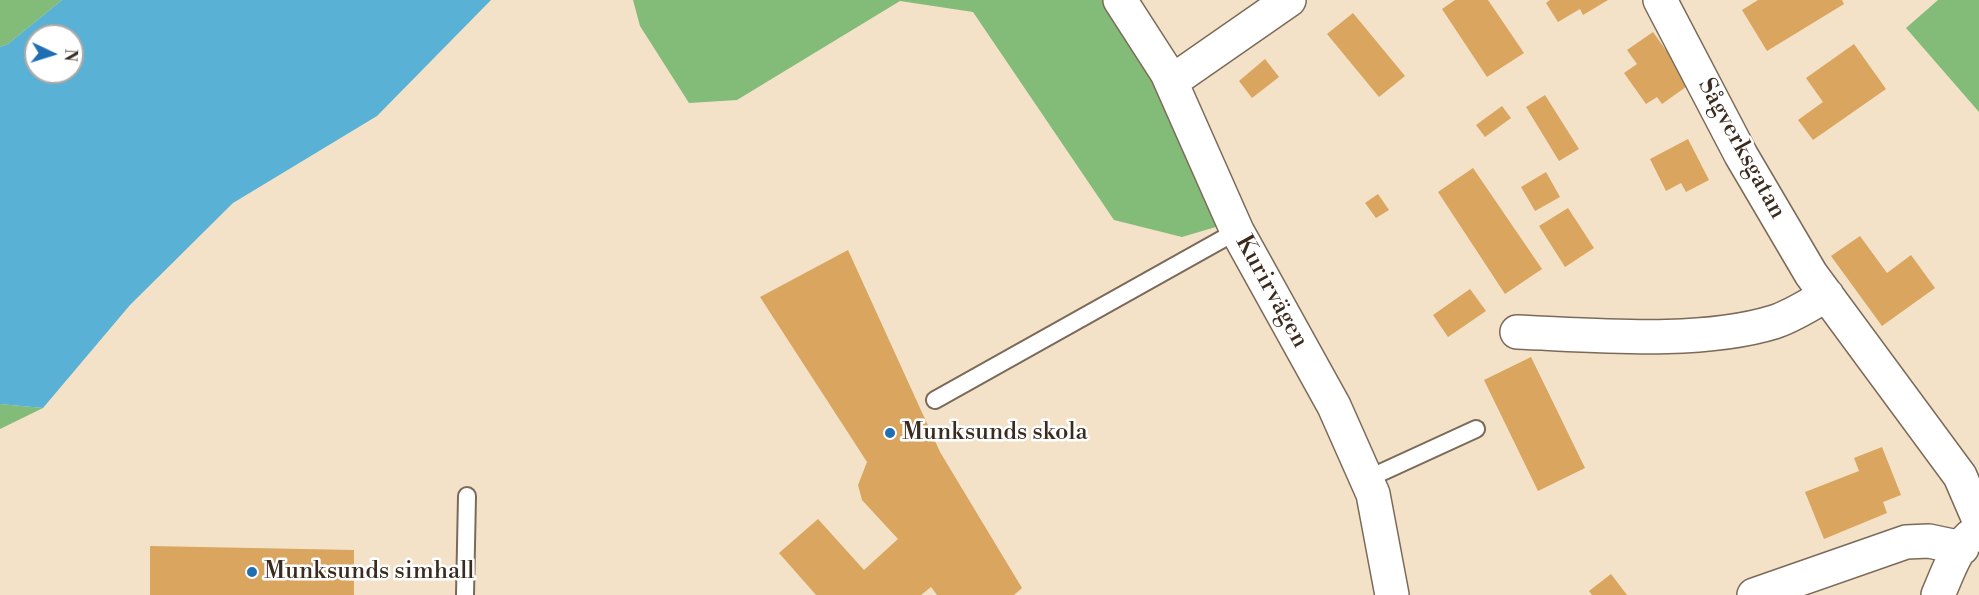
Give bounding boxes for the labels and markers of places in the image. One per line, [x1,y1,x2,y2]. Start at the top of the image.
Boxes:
place label: Munksunds skola [902,419,1088,447]
marker: Munksunds skola [883,426,897,440]
place label: Munksunds simhall [264,558,474,586]
marker: Munksunds simhall [245,565,259,579]

